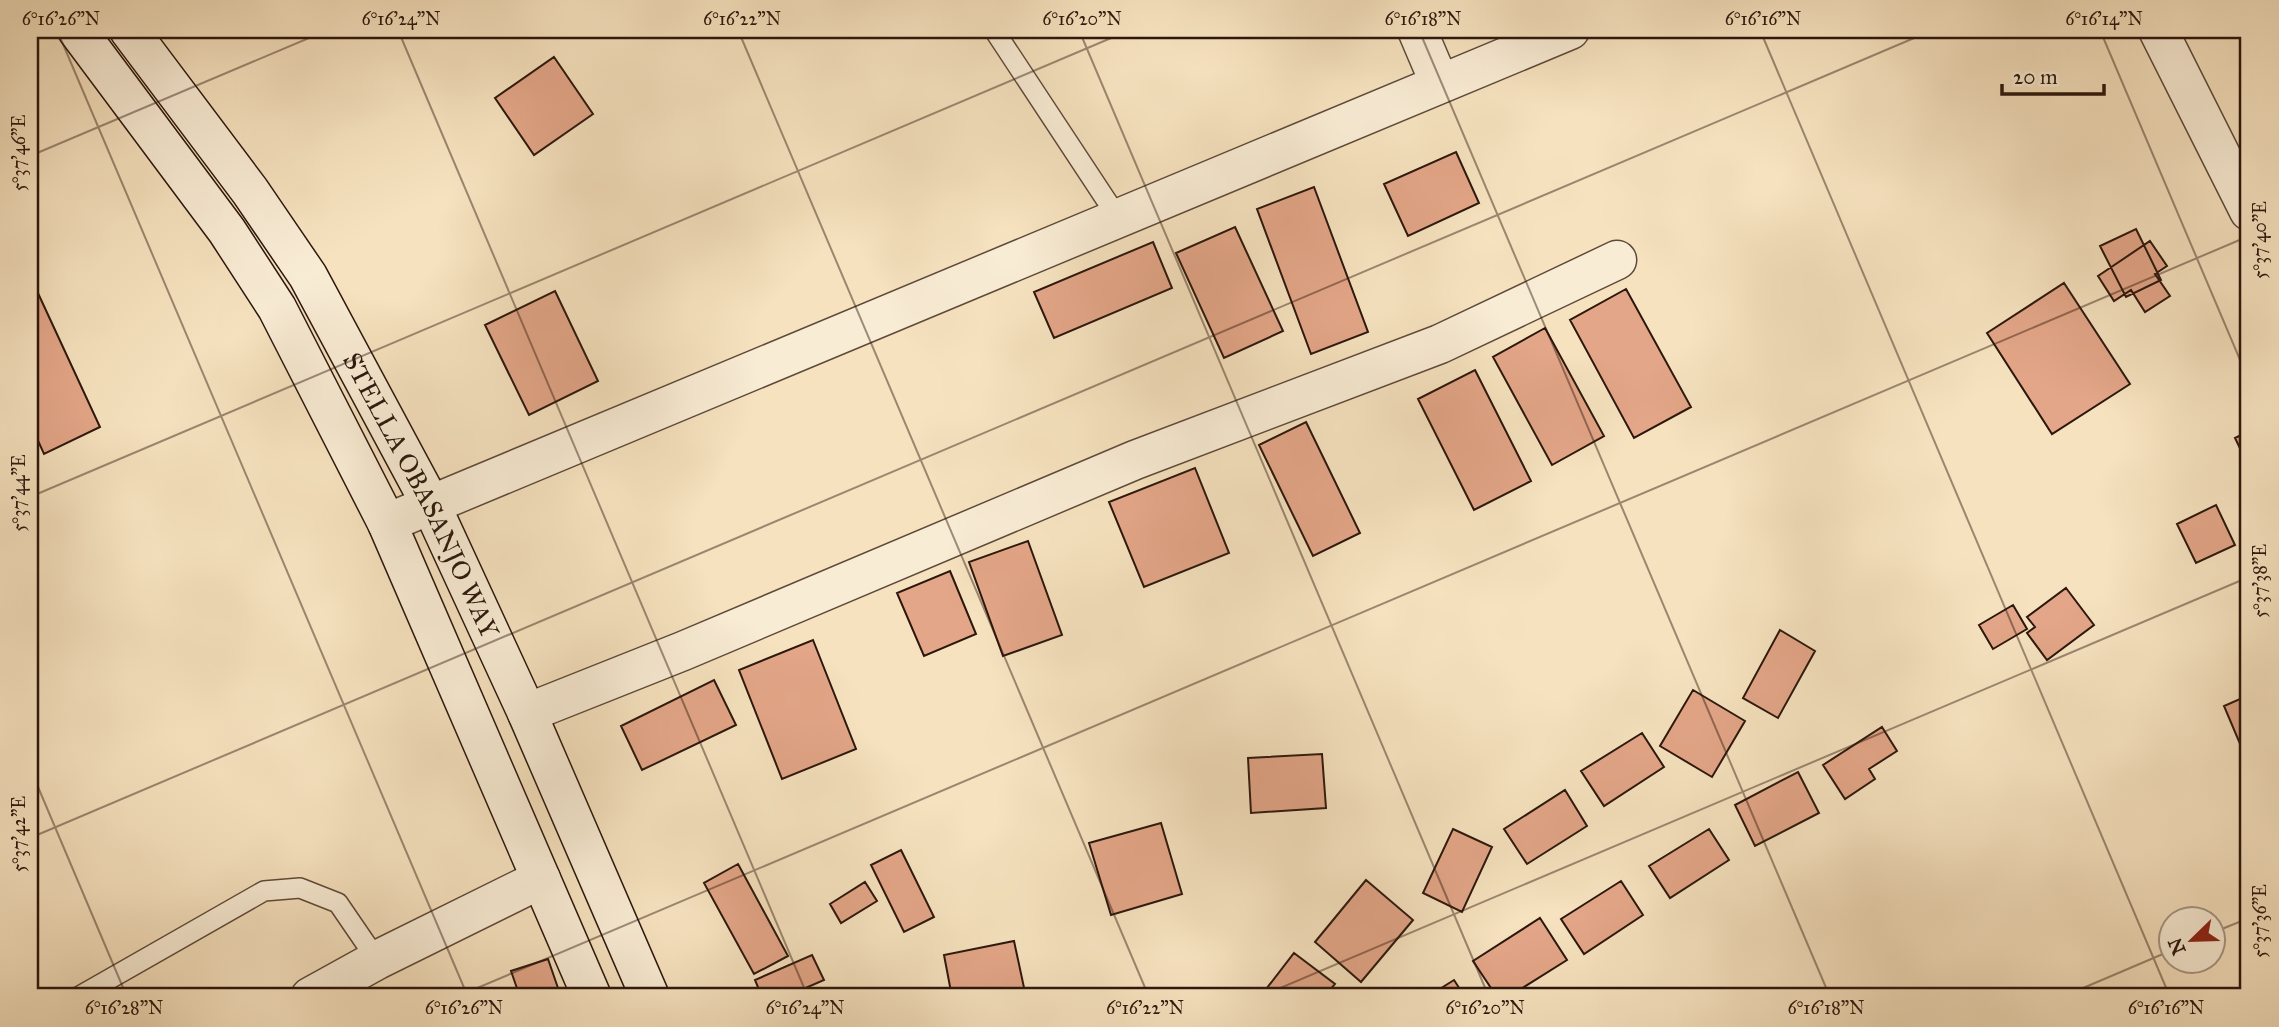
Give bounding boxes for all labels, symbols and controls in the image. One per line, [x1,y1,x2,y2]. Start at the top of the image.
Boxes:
text: 6°16'26"N [22,8,100,30]
text: 6°16'24"N [361,8,441,30]
text: 6°16'22"N [703,8,781,30]
text: 6°16'20"N [1042,8,1122,30]
text: 6°16'18"N [1385,8,1461,30]
text: 6°16'16"N [1725,8,1801,30]
text: 6°16'14"N [2065,8,2143,30]
scale bar [2002,52,2104,96]
text: 20 m [2013,64,2058,90]
text: 5°37'46"E [8,115,30,191]
text: 5°37'40"E [2249,201,2271,279]
street label: STELLA OBASANJO WAY [336,347,507,644]
text: 5°37'44"E [8,454,30,532]
text: 5°37'38"E [2249,544,2271,618]
text: 5°37'42"E [8,796,30,872]
text: 5°37'36"E [2249,884,2271,958]
north arrow [2156,904,2226,974]
text: N [2163,935,2191,958]
text: 6°16'28"N [85,997,163,1019]
text: 6°16'26"N [425,997,503,1019]
text: 6°16'24"N [765,997,845,1019]
text: 6°16'22"N [1106,997,1184,1019]
text: 6°16'20"N [1445,997,1525,1019]
text: 6°16'18"N [1788,997,1864,1019]
text: 6°16'16"N [2128,997,2204,1019]

